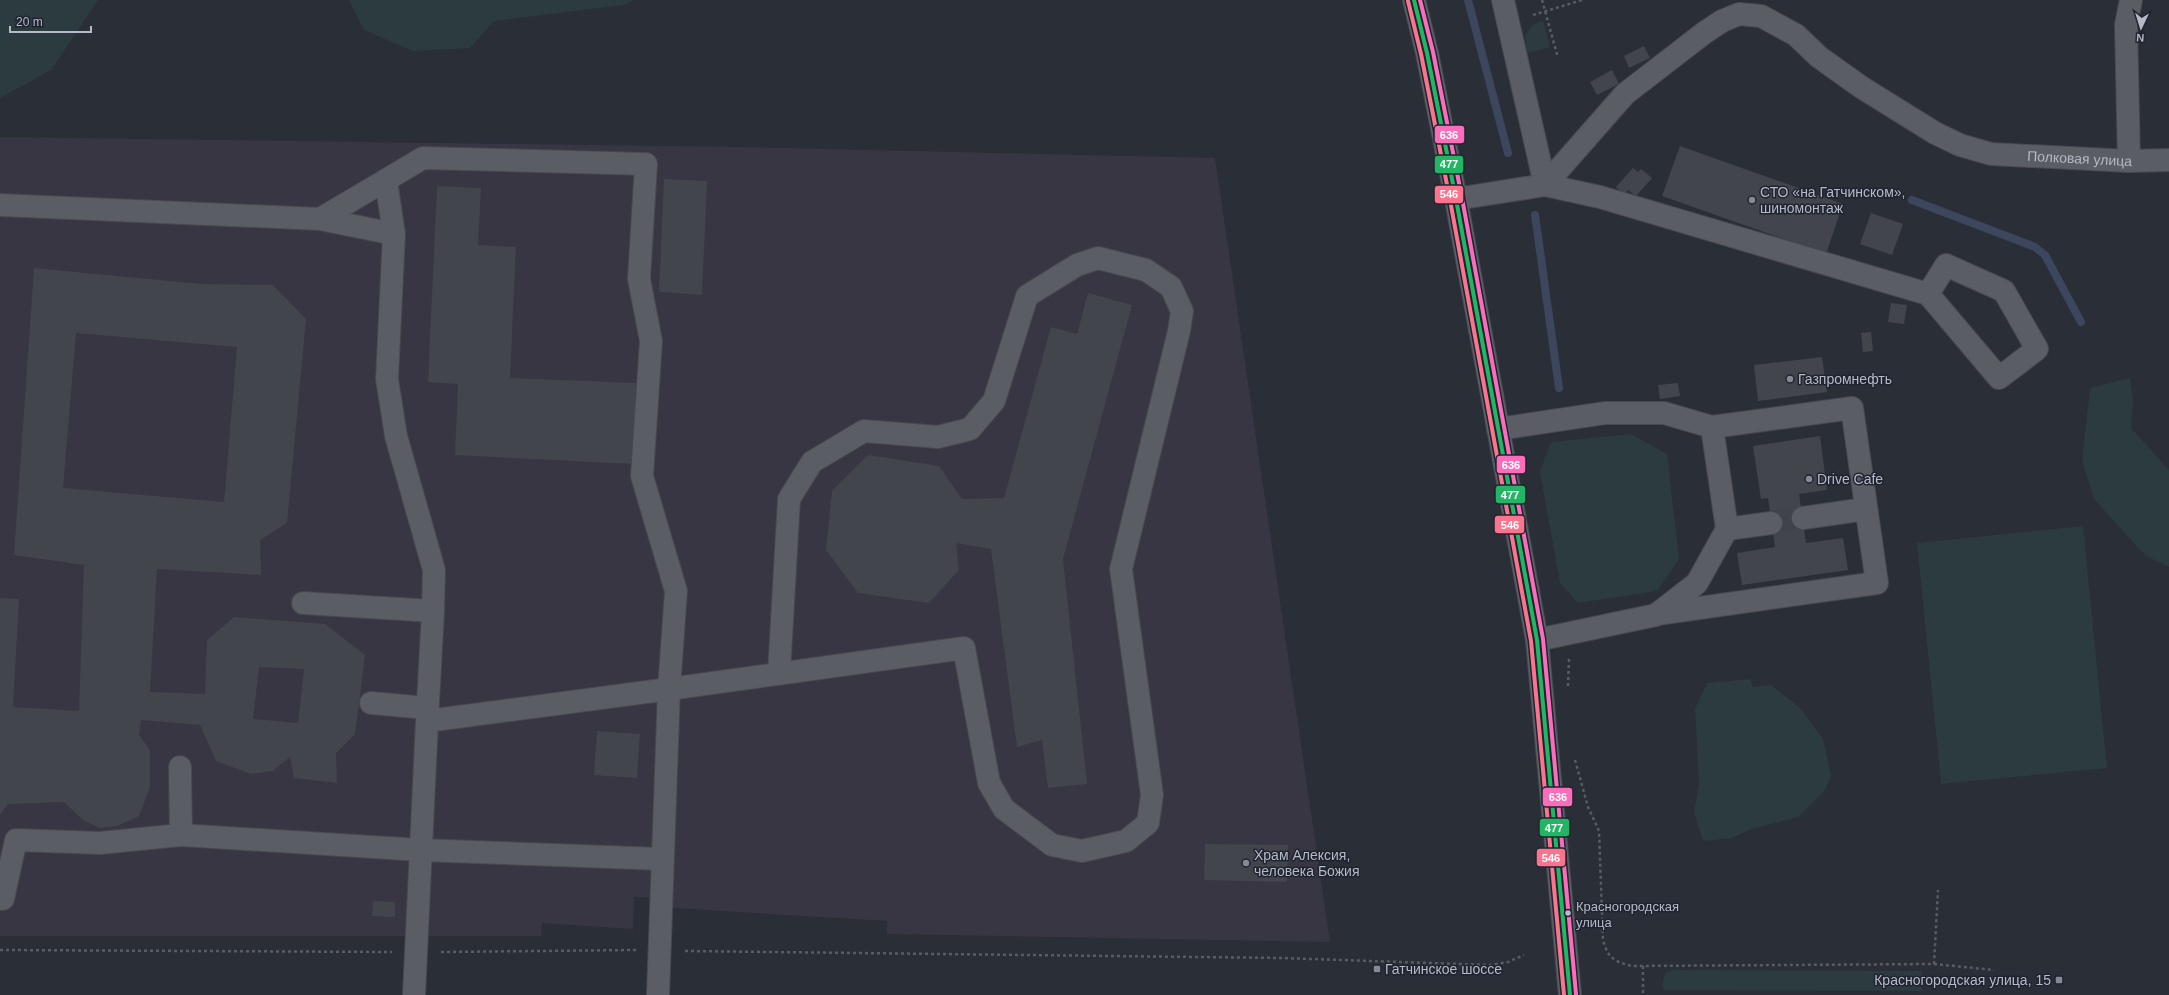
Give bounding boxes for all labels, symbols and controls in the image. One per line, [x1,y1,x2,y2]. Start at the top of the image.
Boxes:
scale bar [10,8,91,34]
north arrow [2121,8,2161,48]
text: 20 m [16,15,43,29]
text: N [2136,32,2145,44]
line badge: 636 [1434,125,1465,144]
text: 636 [1440,129,1458,141]
street label: Полковая улица [2027,148,2133,169]
line badge: 477 [1434,155,1464,174]
text: 477 [1440,158,1458,170]
place label: СТО «на Гатчинском», шиномонтаж [1760,184,1905,216]
line badge: 546 [1434,185,1464,204]
text: 546 [1440,188,1458,200]
marker: СТО «на Гатчинском», шиномонтаж [1747,195,1757,205]
place label: Газпромнефть [1798,371,1892,387]
marker: Газпромнефть [1785,374,1795,384]
line badge: 636 [1496,455,1526,474]
text: 636 [1502,459,1520,471]
place label: Drive Cafe [1817,471,1883,487]
marker: Drive Cafe [1804,474,1814,484]
line badge: 477 [1495,485,1526,504]
text: 477 [1501,489,1519,501]
line badge: 546 [1494,515,1525,534]
text: 546 [1501,519,1519,531]
line badge: 636 [1542,787,1573,807]
text: 636 [1549,791,1567,803]
line badge: 477 [1539,818,1570,837]
text: 477 [1545,822,1563,834]
place label: Храм Алексия, человека Божия [1254,847,1360,879]
line badge: 546 [1536,848,1566,867]
text: 546 [1542,852,1560,864]
marker: Храм Алексия, человека Божия [1241,858,1251,868]
place label: Красногородская улица [1576,899,1679,930]
marker: Красногородская улица [1563,908,1573,918]
place label: Гатчинское шоссе [1385,961,1502,977]
marker: Гатчинское шоссе [1372,964,1382,974]
place label: Красногородская улица, 15 [1874,972,2051,988]
marker: Красногородская улица, 15 [2054,975,2064,985]

